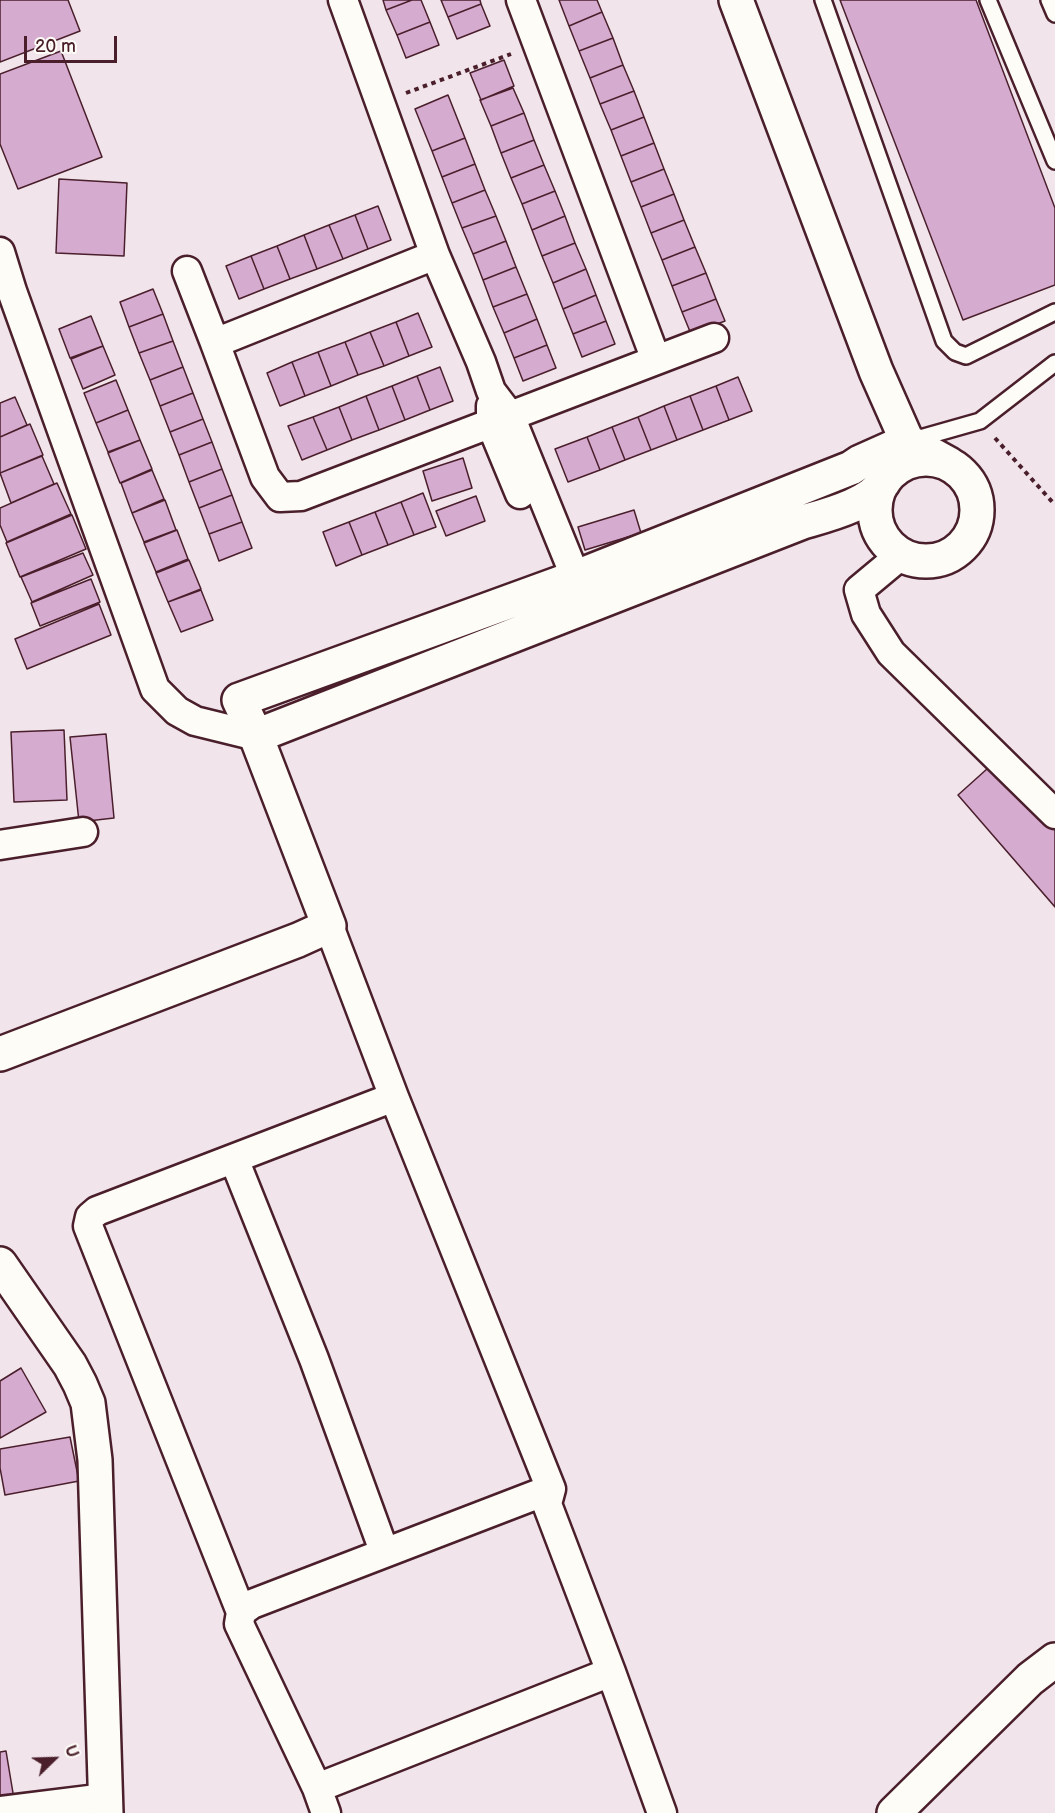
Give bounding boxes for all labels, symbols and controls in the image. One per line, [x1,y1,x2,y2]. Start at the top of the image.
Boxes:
scale bar [27,24,120,62]
text: 20 m [35,36,76,57]
north arrow [24,1729,84,1789]
text: U [60,1743,82,1761]

